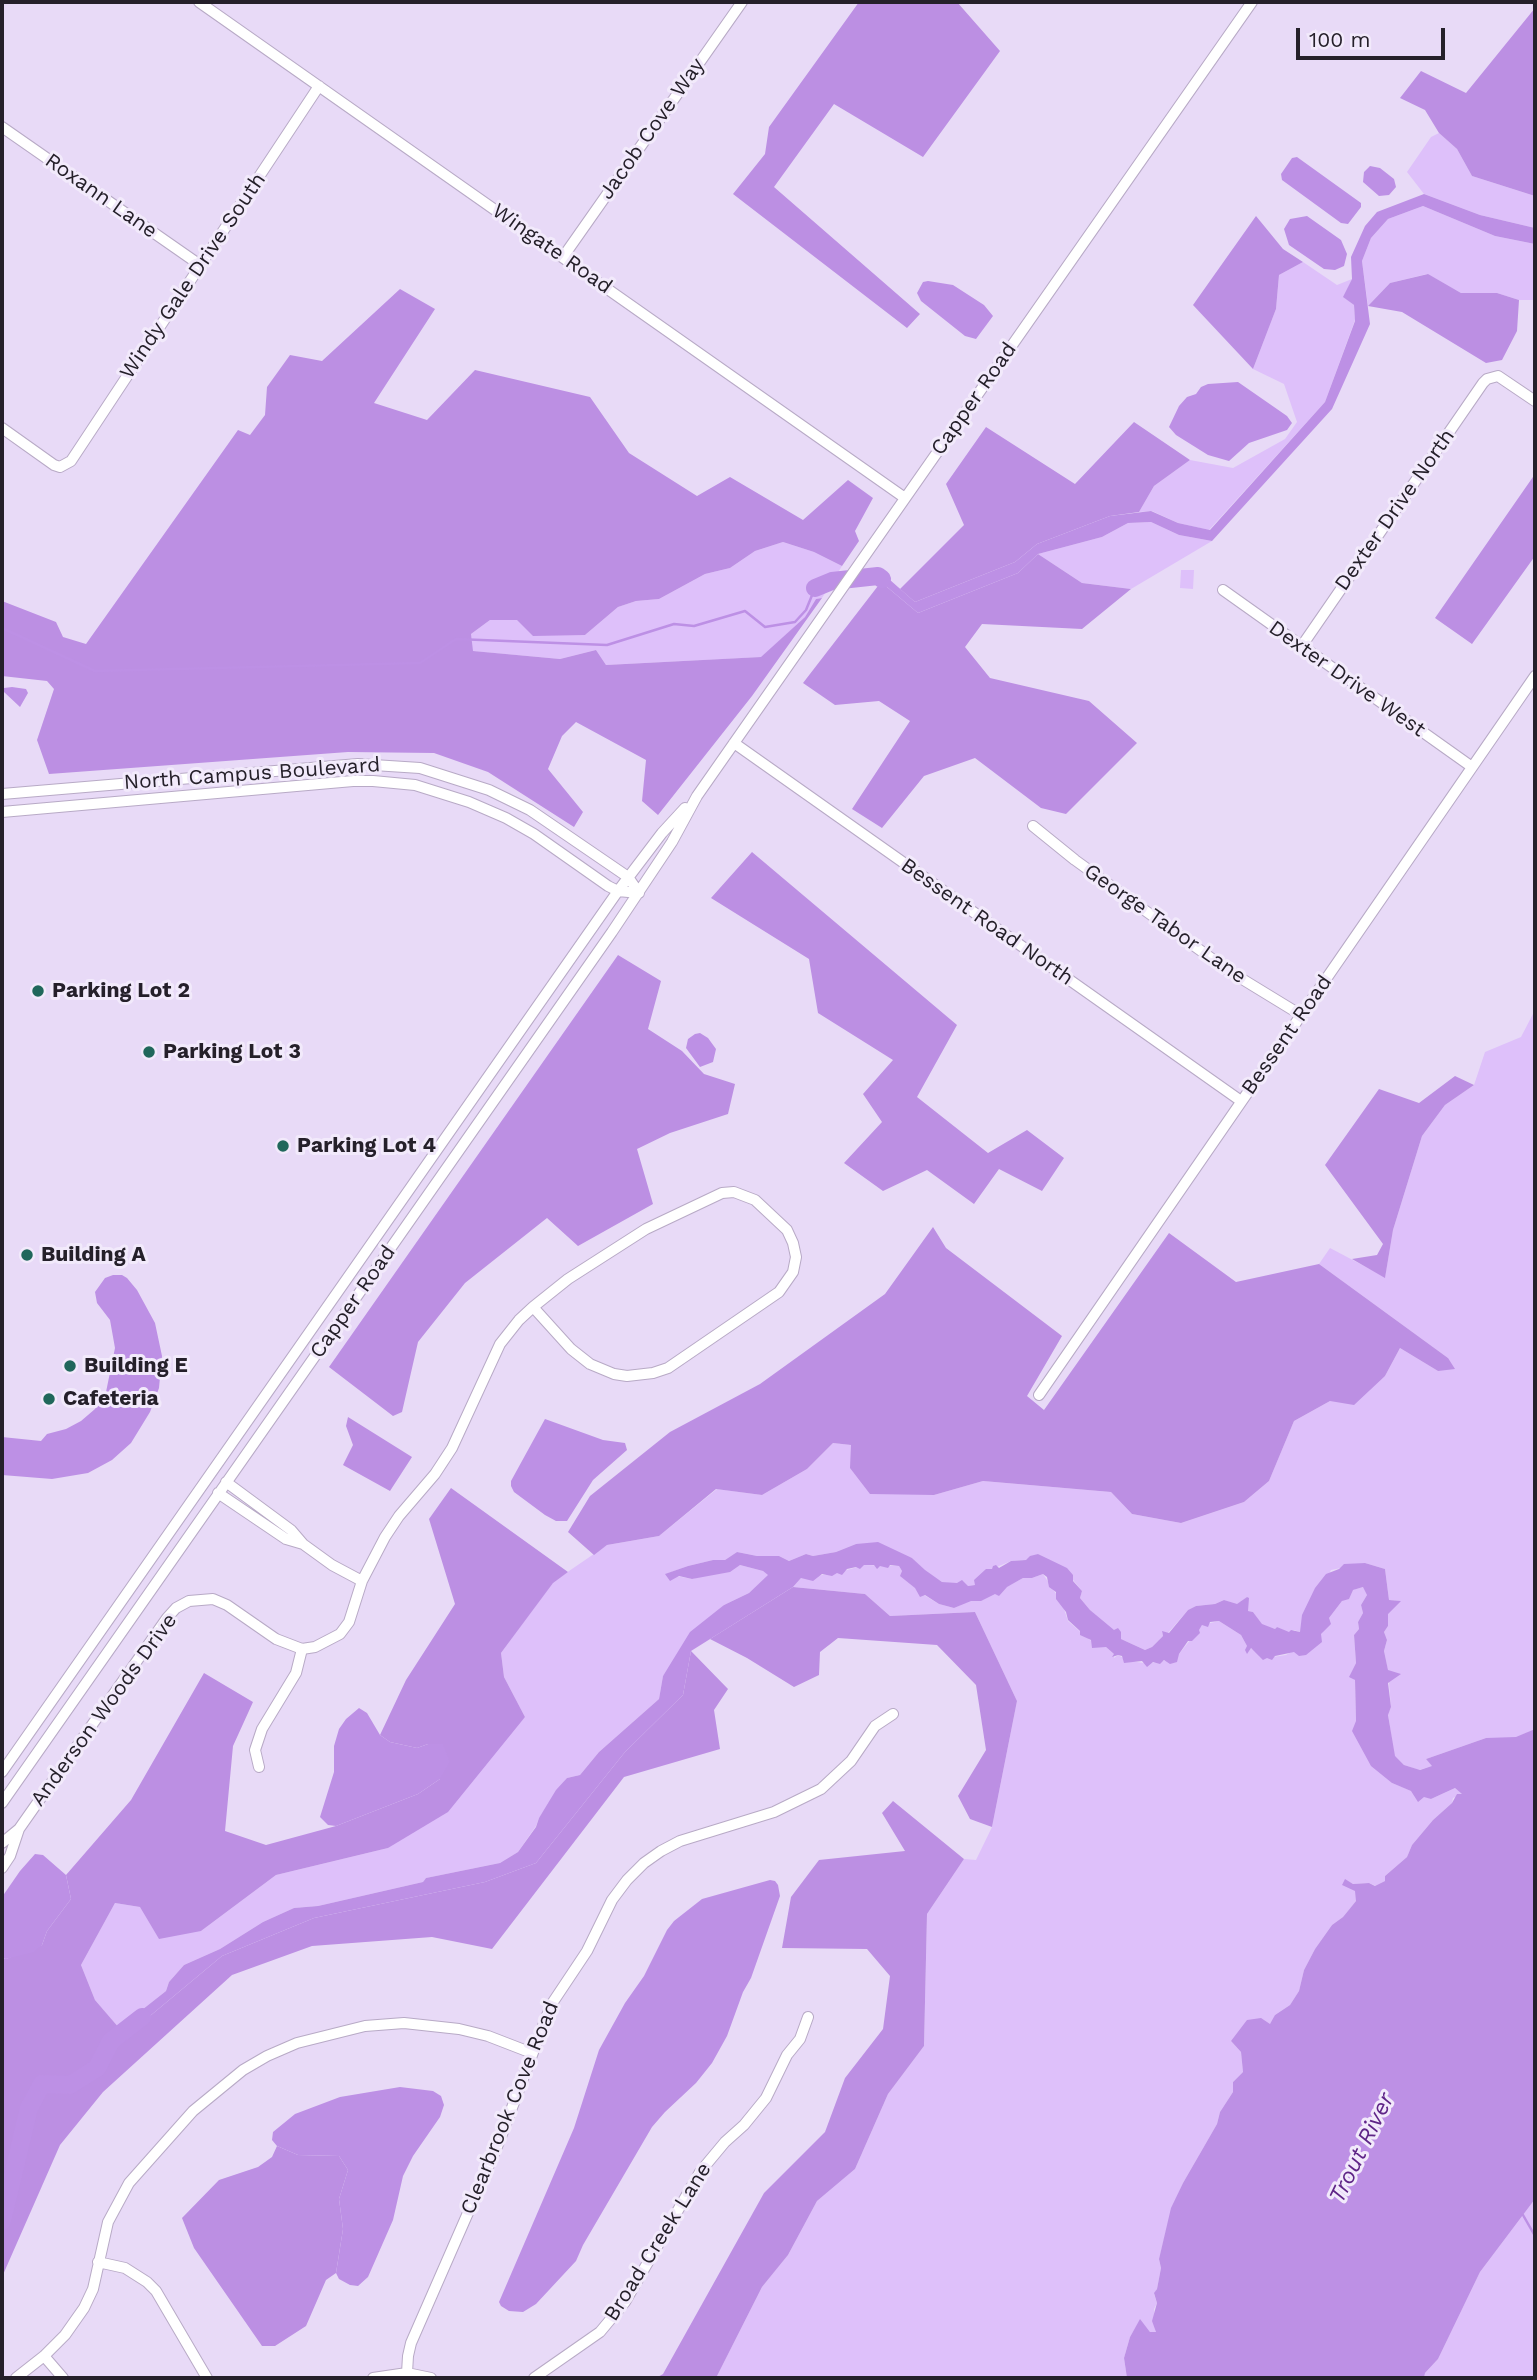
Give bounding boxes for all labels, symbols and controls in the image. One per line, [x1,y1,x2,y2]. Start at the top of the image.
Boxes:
scale bar [1299,14,1448,58]
text: 100 m [1309,27,1371,52]
street label: Jacob Cove Way [594,53,710,205]
street label: Roxann Lane [40,148,162,244]
street label: Windy Gale Drive South [115,168,271,384]
street label: Wingate Road [487,198,617,300]
street label: Capper Road [926,338,1022,460]
street label: Dexter Drive North [1330,424,1460,596]
street label: Dexter Drive West [1264,615,1430,743]
street label: North Campus Boulevard [123,752,381,796]
street label: Bessent Road North [896,853,1078,991]
street label: George Tabor Lane [1079,859,1251,989]
street label: Bessent Road [1236,970,1338,1100]
place label: Parking Lot 2 [52,978,190,1004]
marker: Parking Lot 2 [30,983,46,999]
place label: Parking Lot 3 [163,1039,301,1065]
marker: Parking Lot 3 [141,1044,157,1060]
place label: Parking Lot 4 [297,1133,436,1159]
marker: Parking Lot 4 [275,1138,291,1154]
street label: Capper Road [305,1241,401,1363]
place label: Building A [41,1242,146,1268]
marker: Building A [19,1247,35,1263]
place label: Building E [84,1353,188,1379]
marker: Building E [62,1358,78,1374]
place label: Cafeteria [63,1386,159,1412]
marker: Cafeteria [41,1391,57,1407]
street label: Anderson Woods Drive [26,1609,182,1811]
street label: Clearbrook Cove Road [456,1998,564,2218]
water label: Trout River [1323,2088,1401,2208]
street label: Broad Creek Lane [599,2158,717,2326]

